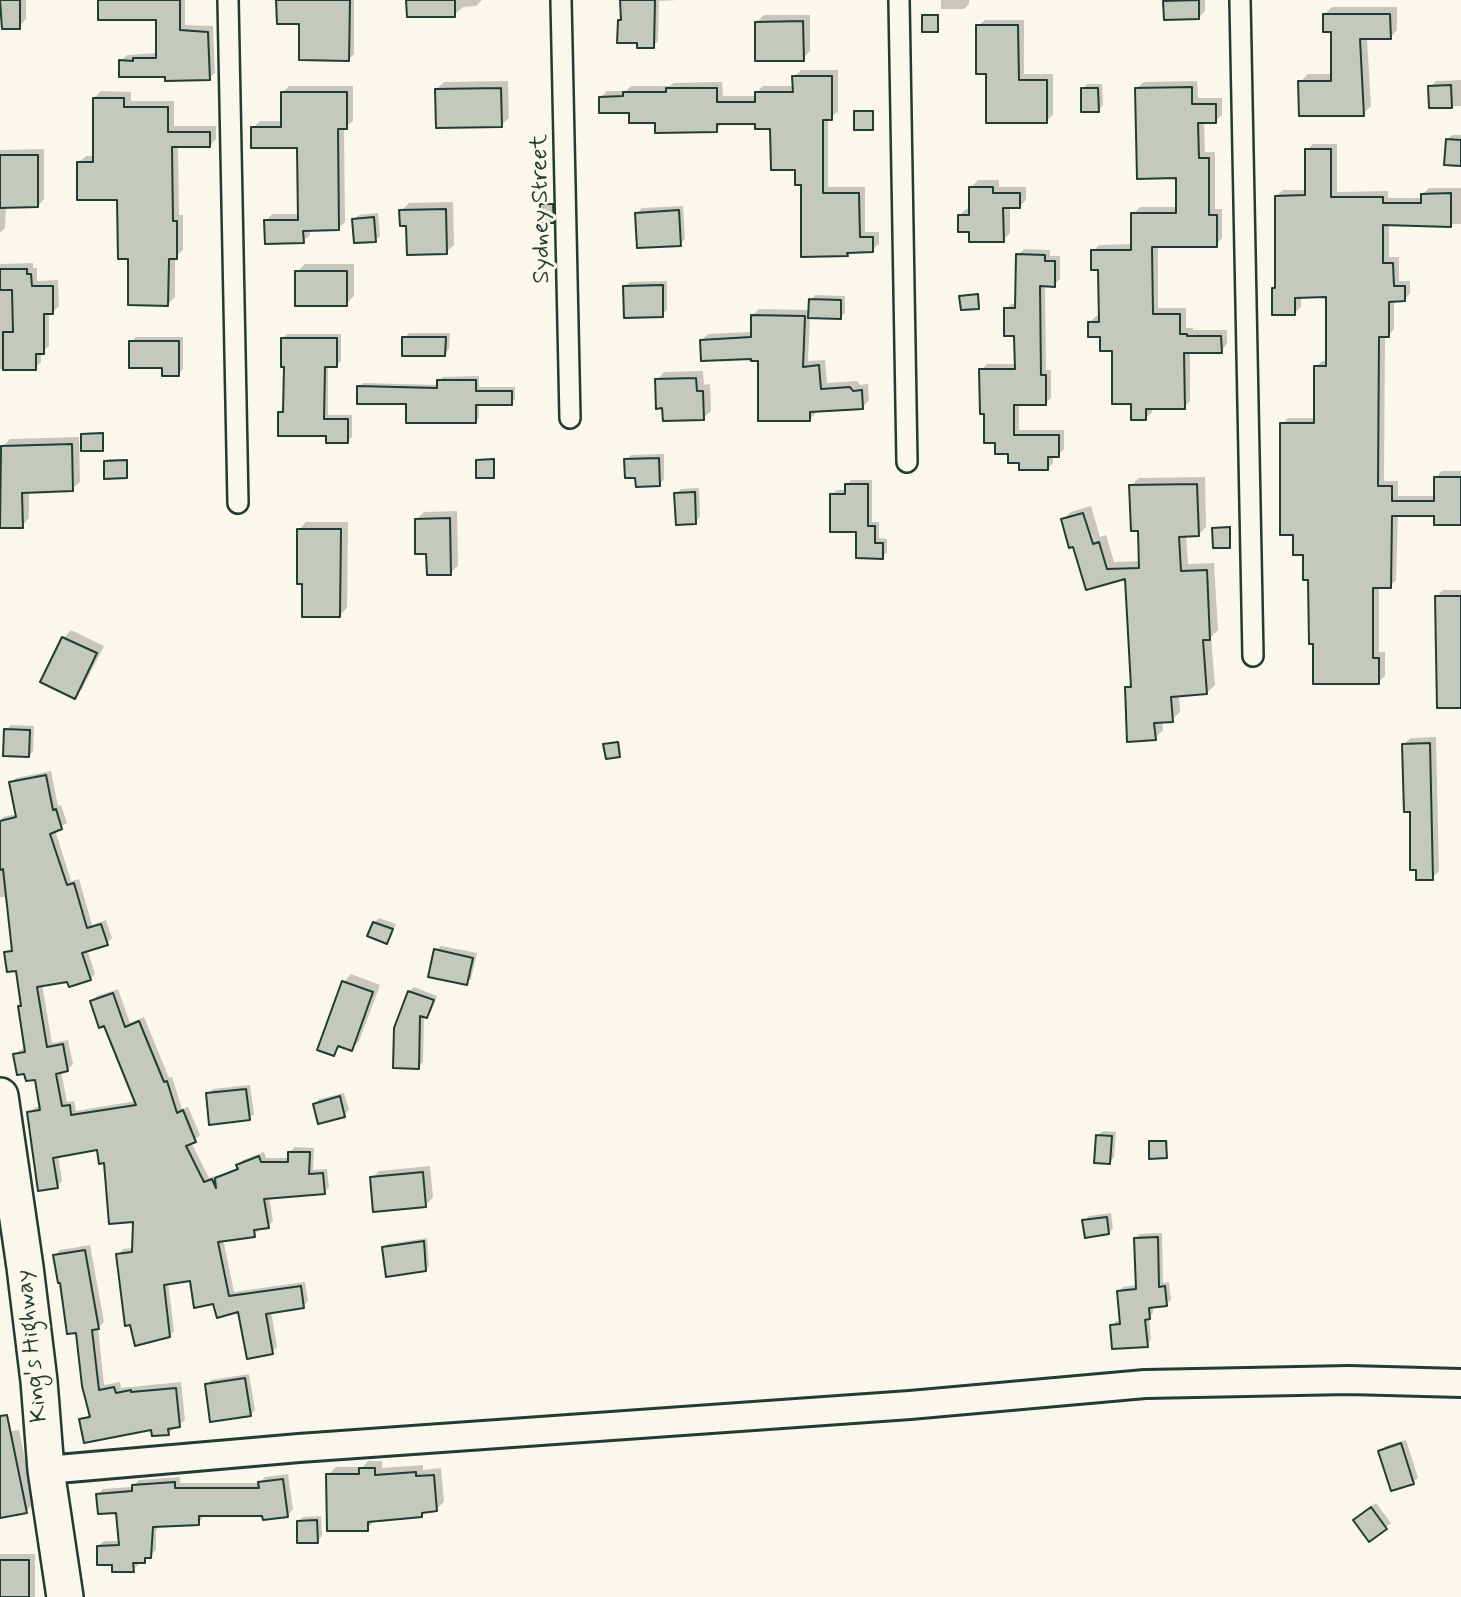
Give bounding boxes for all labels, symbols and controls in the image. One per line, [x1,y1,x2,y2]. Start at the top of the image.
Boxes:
street label: Sydney Street [526,134,558,284]
street label: King's Highway [11,1268,55,1424]

